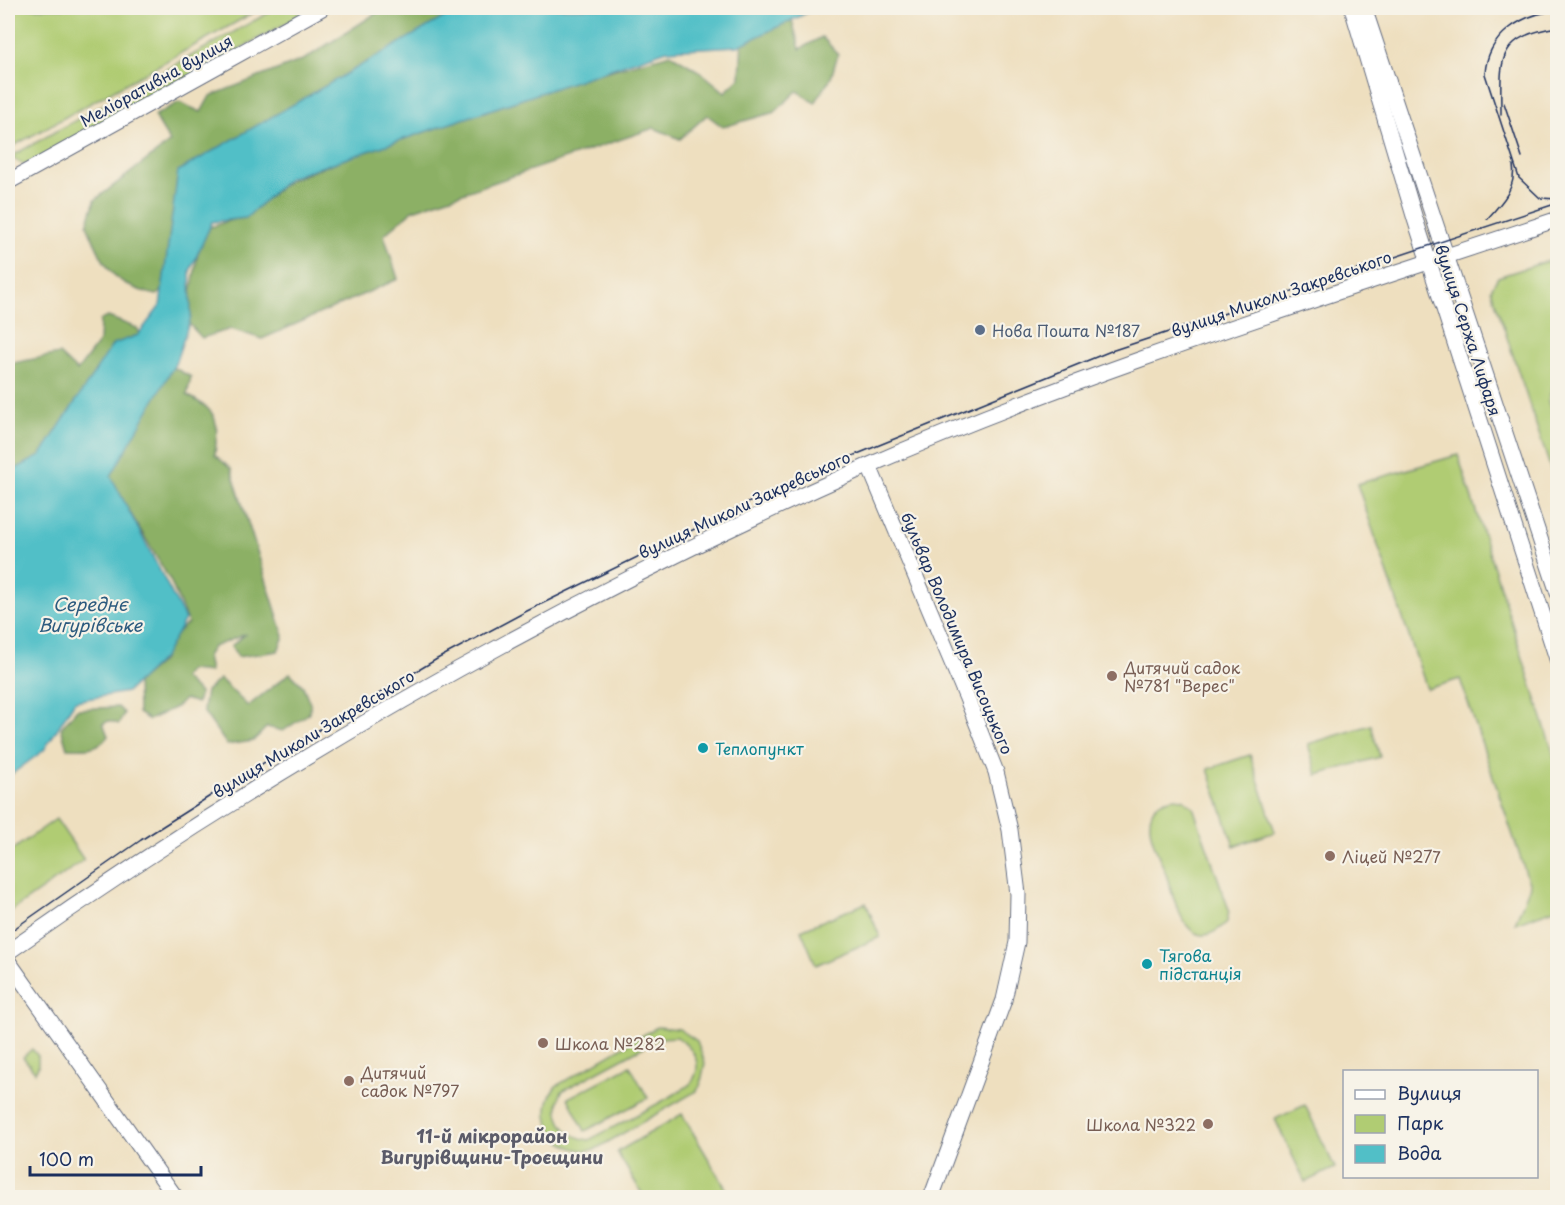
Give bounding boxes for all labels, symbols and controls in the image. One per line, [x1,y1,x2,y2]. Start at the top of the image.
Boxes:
street label: Меліоративна вулиця [75,28,237,132]
street label: вулиця Сержа Лифаря [1430,241,1508,419]
street label: вулиця Миколи Закревського [1168,244,1394,342]
place label: Нова Пошта №187 [992,318,1140,342]
marker: Нова Пошта №187 [973,323,987,337]
street label: вулиця Миколи Закревського [634,444,854,564]
street label: бульвар Володимира Висоцького [896,508,1020,758]
water label: Середнє Вигурівське [38,590,144,638]
place label: Дитячий садок №781 "Верес" [1123,655,1241,697]
street label: вулиця Миколи Закревського [208,663,418,803]
marker: Дитячий садок №781 "Верес" [1105,669,1119,683]
place label: Теплопункт [715,736,804,760]
marker: Теплопункт [696,741,710,755]
place label: Ліцей №277 [1342,844,1441,868]
marker: Ліцей №277 [1323,849,1337,863]
place label: Тягова пiдстанцiя [1159,943,1242,985]
marker: Тягова пiдстанцiя [1140,957,1154,971]
place label: Школа №282 [555,1031,665,1055]
marker: Школа №282 [536,1036,550,1050]
place label: Дитячий садок №797 [360,1060,459,1102]
legend [1343,1070,1538,1178]
marker: Дитячий садок №797 [342,1074,356,1088]
text: Вулиця [1397,1079,1462,1106]
text: Парк [1397,1109,1444,1136]
place label: Школа №322 [1086,1112,1196,1136]
marker: Школа №322 [1201,1117,1215,1131]
district label: 11-й мікрорайон Вигурівщини-Троєщини [380,1122,604,1170]
scale bar [30,1139,201,1177]
text: Вода [1397,1139,1442,1166]
text: 100 m [39,1145,94,1172]

